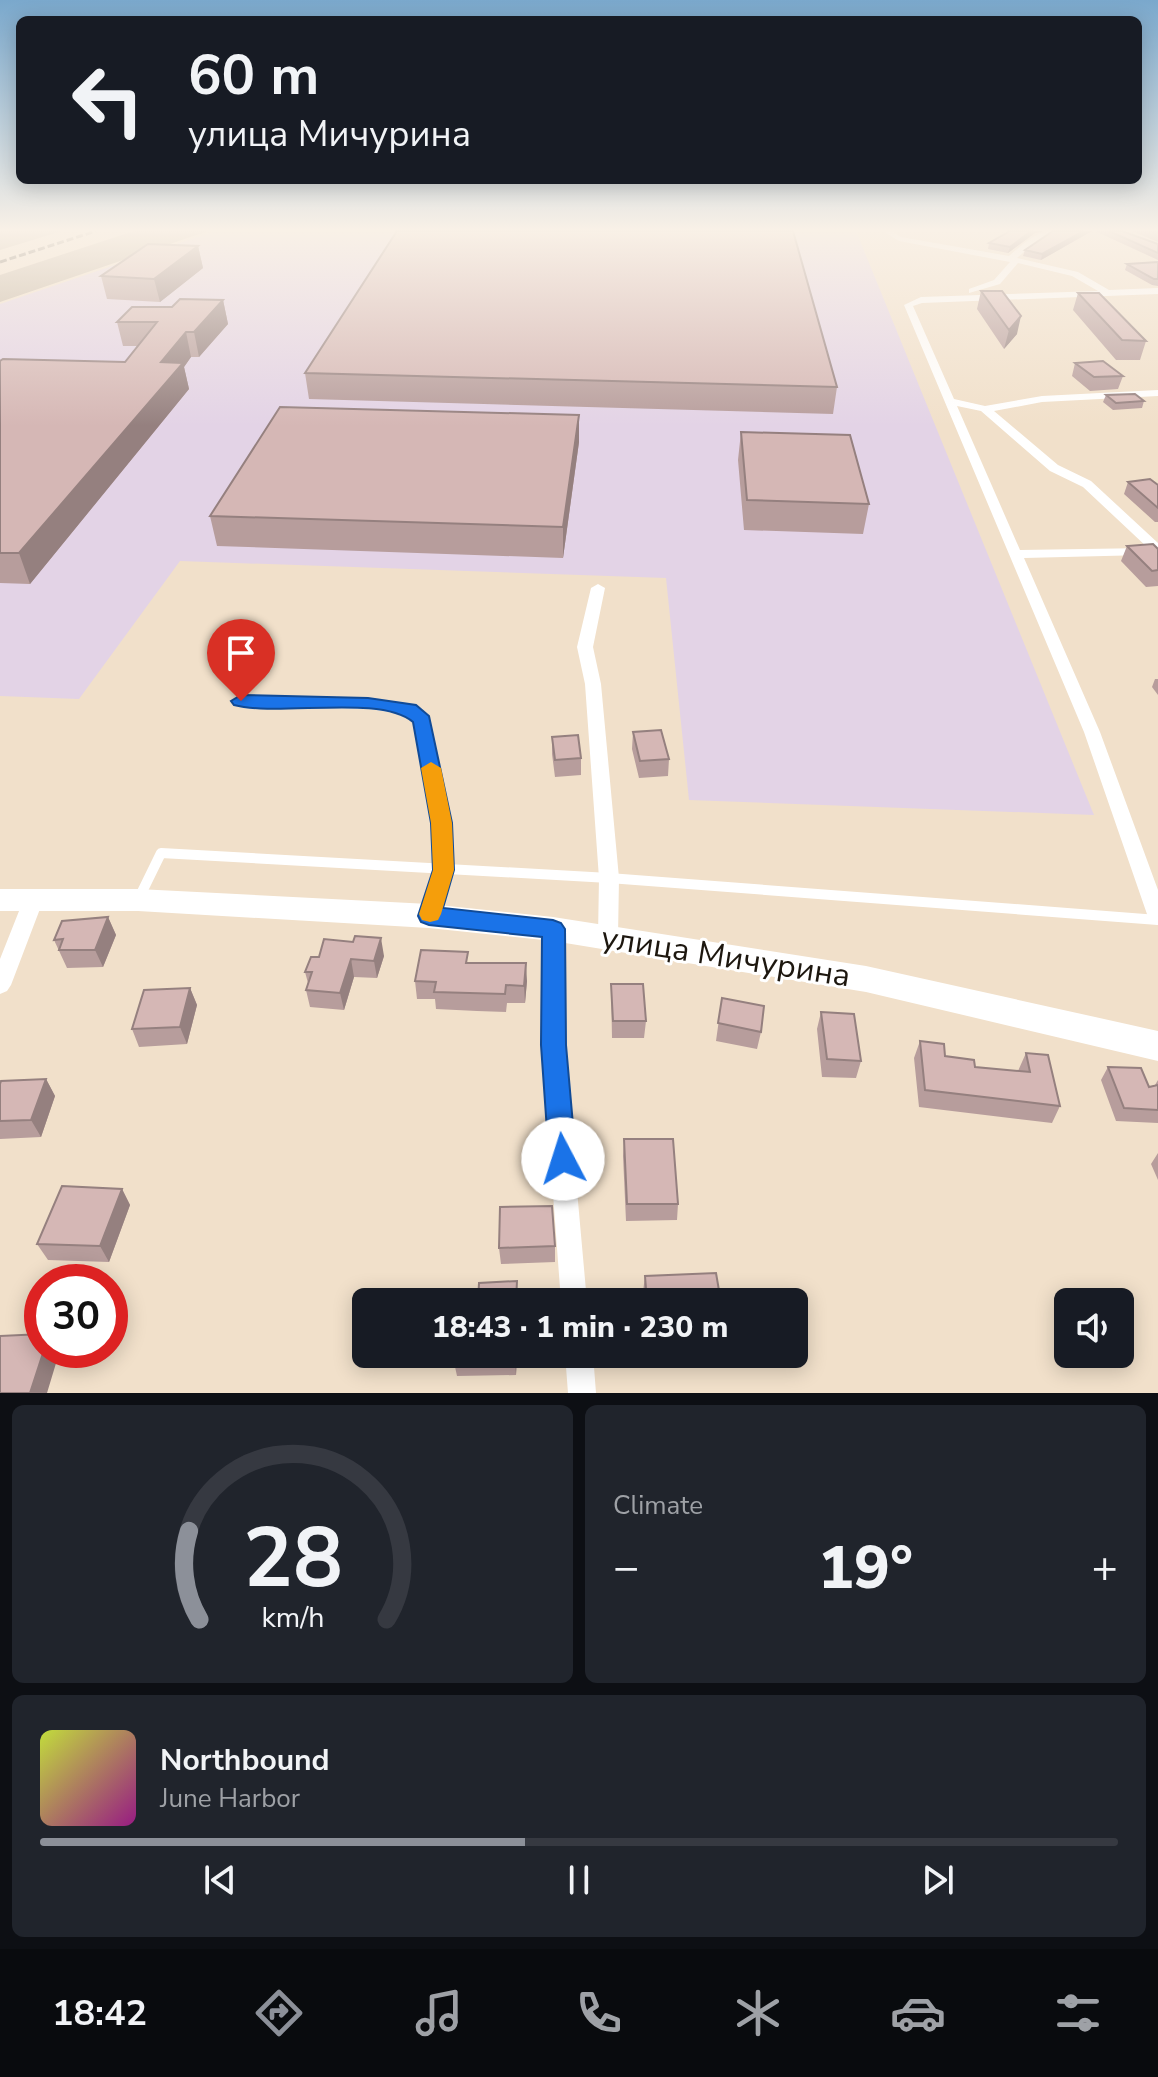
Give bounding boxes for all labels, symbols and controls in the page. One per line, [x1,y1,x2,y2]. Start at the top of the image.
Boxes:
text: 60 m [188,37,319,114]
icon: left [56,48,160,152]
text: улица Мичурина [188,110,471,159]
pin [207,619,275,701]
icon: arrive [219,631,263,675]
street label: улица Мичурина [598,916,854,997]
position arrow [521,1117,605,1201]
speed limit sign: 30 [24,1264,128,1368]
map controls [1054,1288,1134,1368]
button: sound [1054,1288,1134,1368]
text: 18:43 · 1 min · 230 m [432,1307,728,1348]
text: Climate [613,1488,703,1523]
text: 28 [243,1502,342,1615]
text: 19° [818,1527,913,1609]
text: − [613,1538,639,1598]
text: + [1092,1538,1118,1598]
text: km/h [261,1598,324,1637]
text: Northbound [160,1740,330,1781]
text: June Harbor [160,1781,300,1816]
icon: previous [198,1858,242,1902]
icon: pause [557,1858,601,1902]
icon: next [916,1858,960,1902]
icon: directions [251,1985,307,2041]
icon: music [411,1985,467,2041]
icon: phone [571,1985,627,2041]
icon: climate [730,1985,786,2041]
icon: car [890,1985,946,2041]
icon: filters [1050,1985,1106,2041]
text: 18:42 [52,1989,147,2038]

